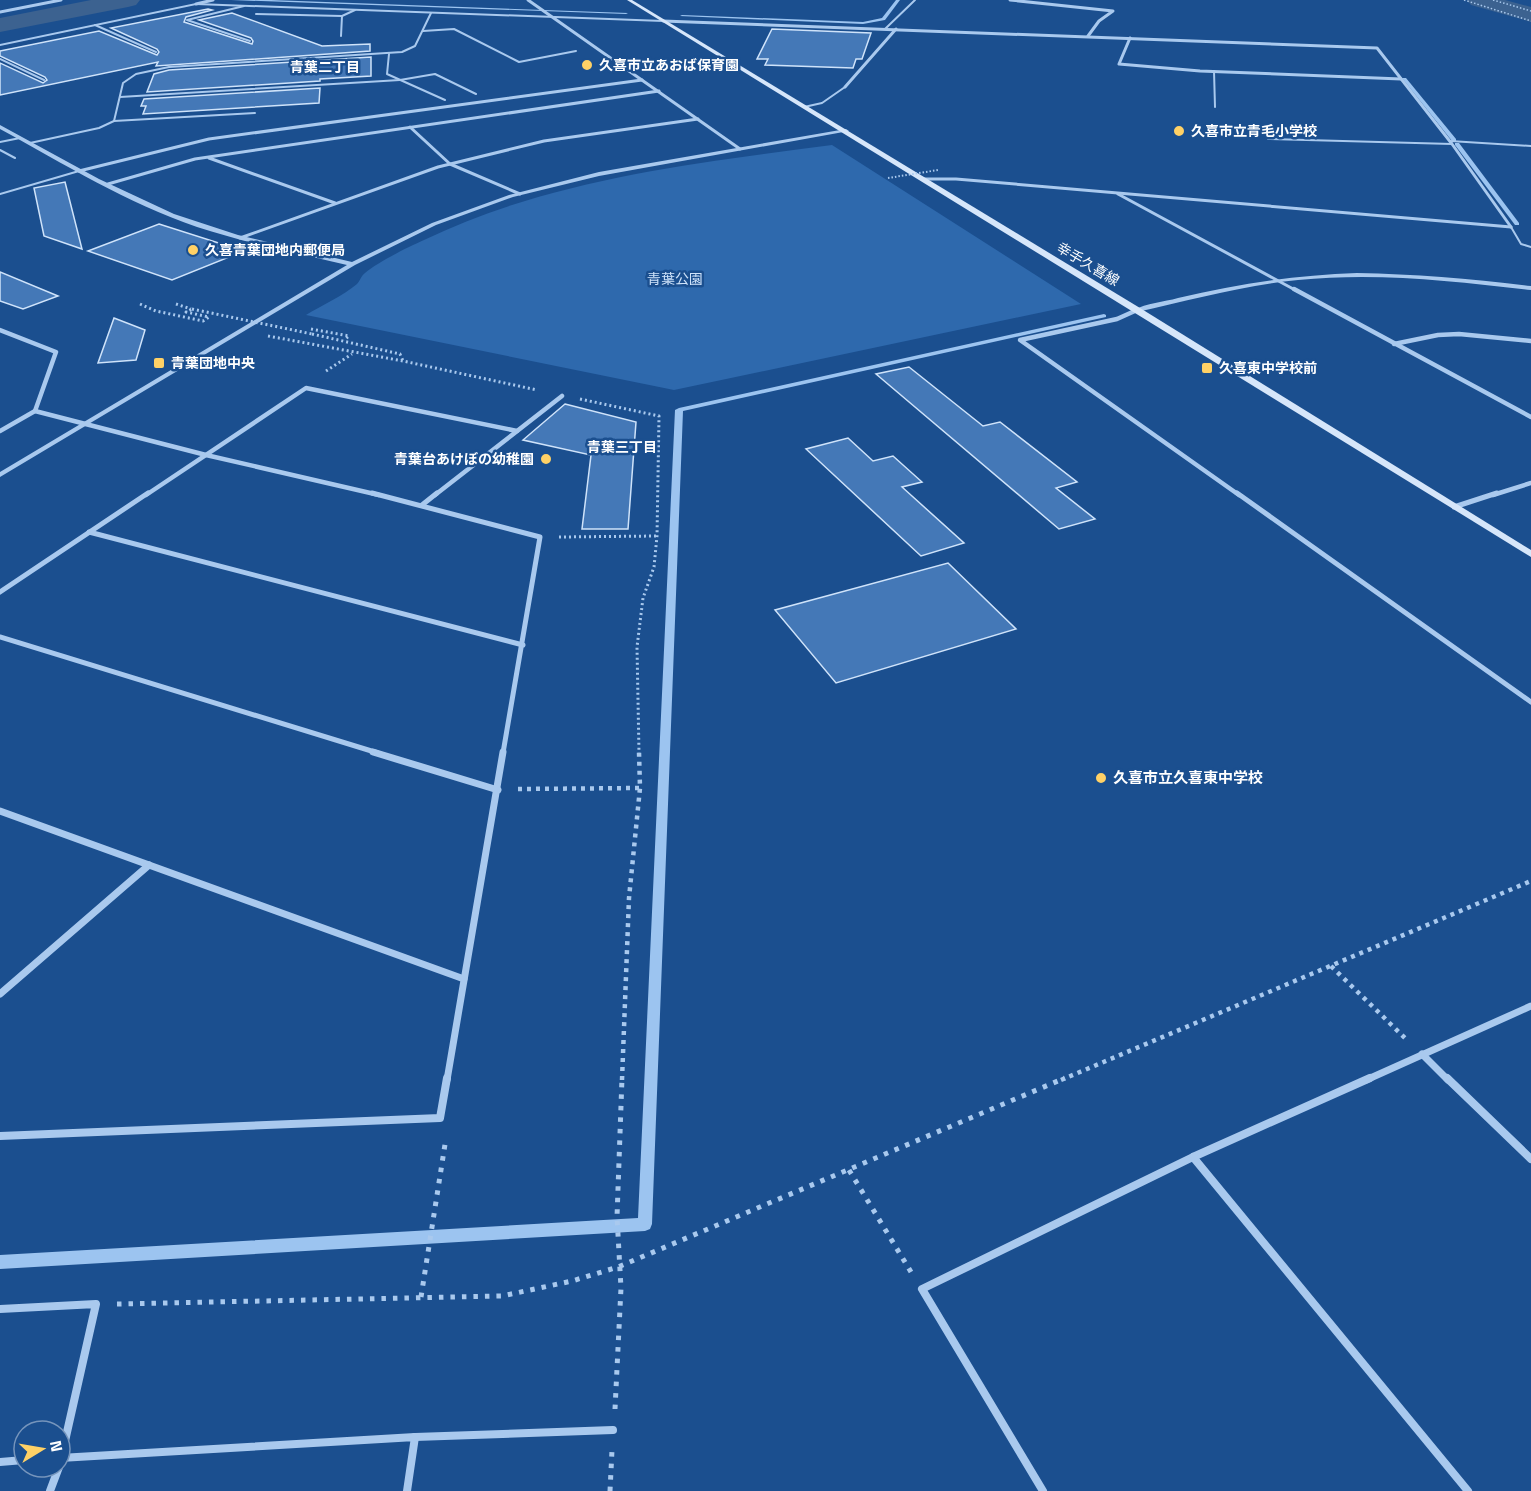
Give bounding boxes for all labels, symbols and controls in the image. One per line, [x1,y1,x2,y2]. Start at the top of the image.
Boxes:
place label: 久喜市立あおば保育園 [599,54,739,75]
district label: 青葉二丁目 [290,56,360,77]
marker: 久喜市立あおば保育園 [580,58,594,72]
place label: 久喜市立青毛小学校 [1191,120,1317,141]
marker: 久喜市立青毛小学校 [1172,124,1186,138]
street label: 幸手久喜線 [1053,237,1124,291]
place label: 久喜青葉団地内郵便局 [205,239,345,260]
marker: 久喜青葉団地内郵便局 [186,243,200,257]
park label: 青葉公園 [647,268,703,289]
place label: 青葉団地中央 [171,352,255,373]
marker: 青葉団地中央 [152,356,166,370]
place label: 久喜東中学校前 [1219,357,1317,378]
marker: 久喜東中学校前 [1200,361,1214,375]
district label: 青葉三丁目 [587,436,657,457]
place label: 青葉台あけぼの幼稚園 [394,448,534,469]
marker: 青葉台あけぼの幼稚園 [539,452,553,466]
place label: 久喜市立久喜東中学校 [1113,766,1263,789]
marker: 久喜市立久喜東中学校 [1094,771,1108,785]
north arrow [12,1419,72,1479]
text: N [44,1438,70,1454]

